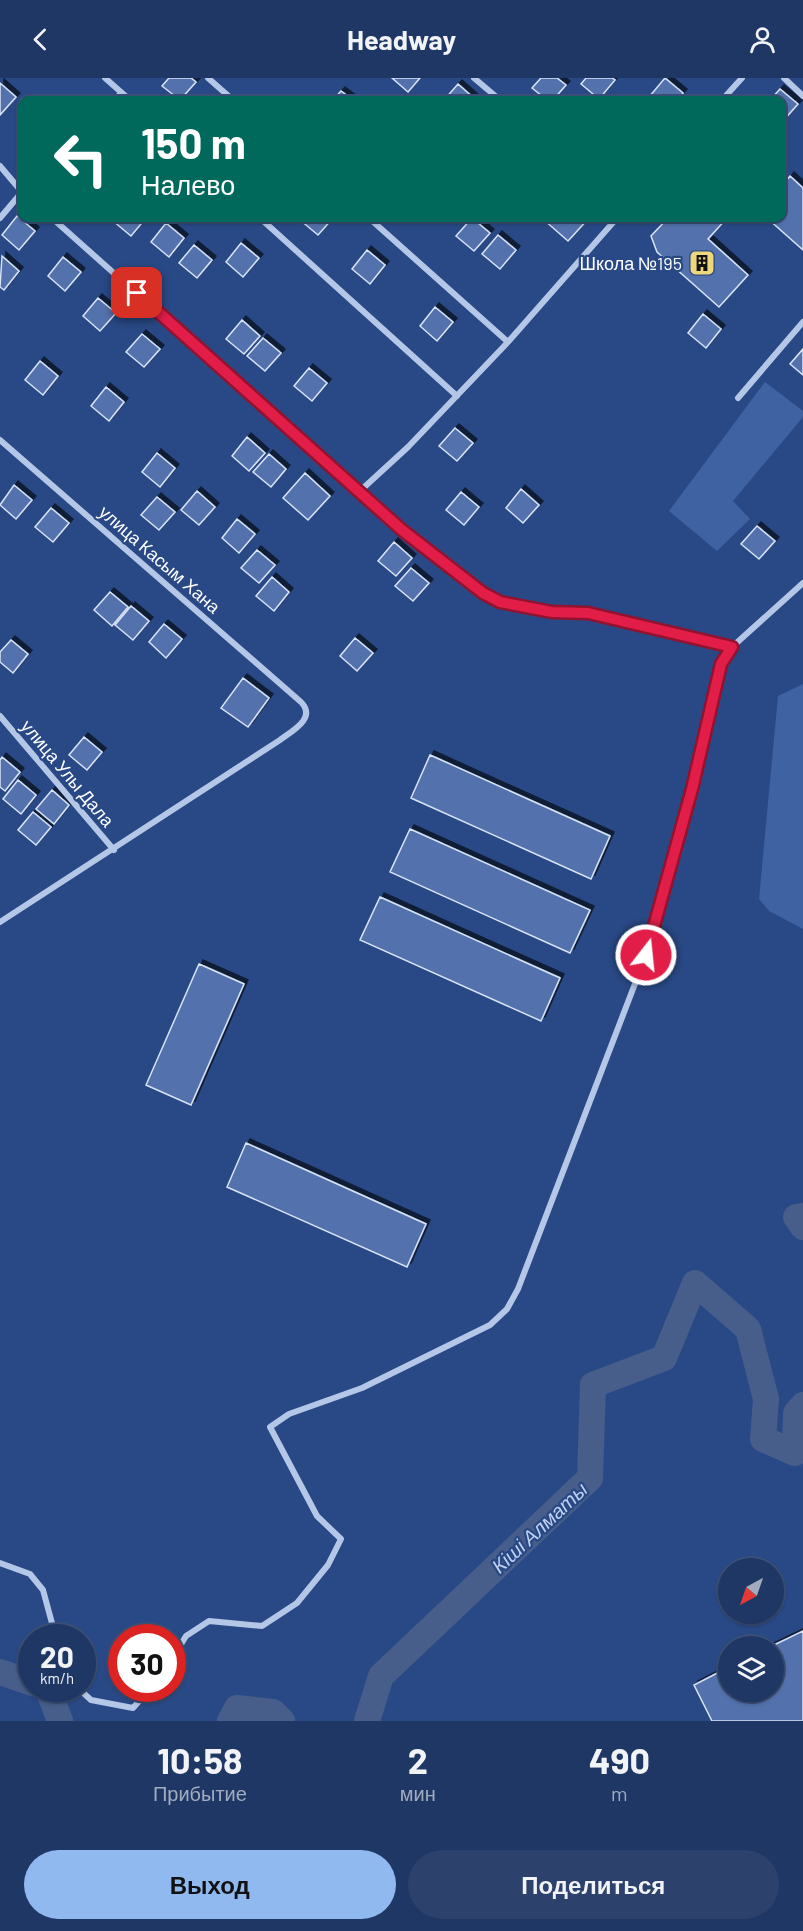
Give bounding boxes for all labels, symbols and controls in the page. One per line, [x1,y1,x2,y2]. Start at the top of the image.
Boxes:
icon: back [24,23,57,56]
text: Headway [347,23,456,55]
icon: person [746,23,779,56]
text: 150 m [141,117,246,167]
icon: left [42,120,120,198]
text: Налево [141,168,235,200]
building icon: Школа №195 [687,248,717,278]
place label: Школа №195 [579,252,682,274]
pin [111,267,162,318]
icon: arrive [120,276,153,309]
street label: улица Касым Хана [95,500,226,618]
street label: улица Улы Дала [17,715,120,832]
position arrow [614,923,678,987]
water label: Кіші Алматы [486,1476,592,1577]
north arrow [718,1558,784,1624]
map controls [718,1558,784,1702]
speed limit sign: 30 [108,1624,186,1702]
button: layers [718,1636,784,1702]
text: 20 [40,1638,74,1674]
text: km/h [40,1669,74,1687]
text: 10:58 [157,1738,243,1781]
text: 2 [408,1738,428,1781]
text: 490 [589,1738,650,1781]
text: Прибытие [153,1781,247,1805]
text: мин [400,1781,436,1805]
text: m [611,1781,628,1805]
button: Выход [24,1850,396,1919]
button: Поделиться [408,1850,779,1919]

